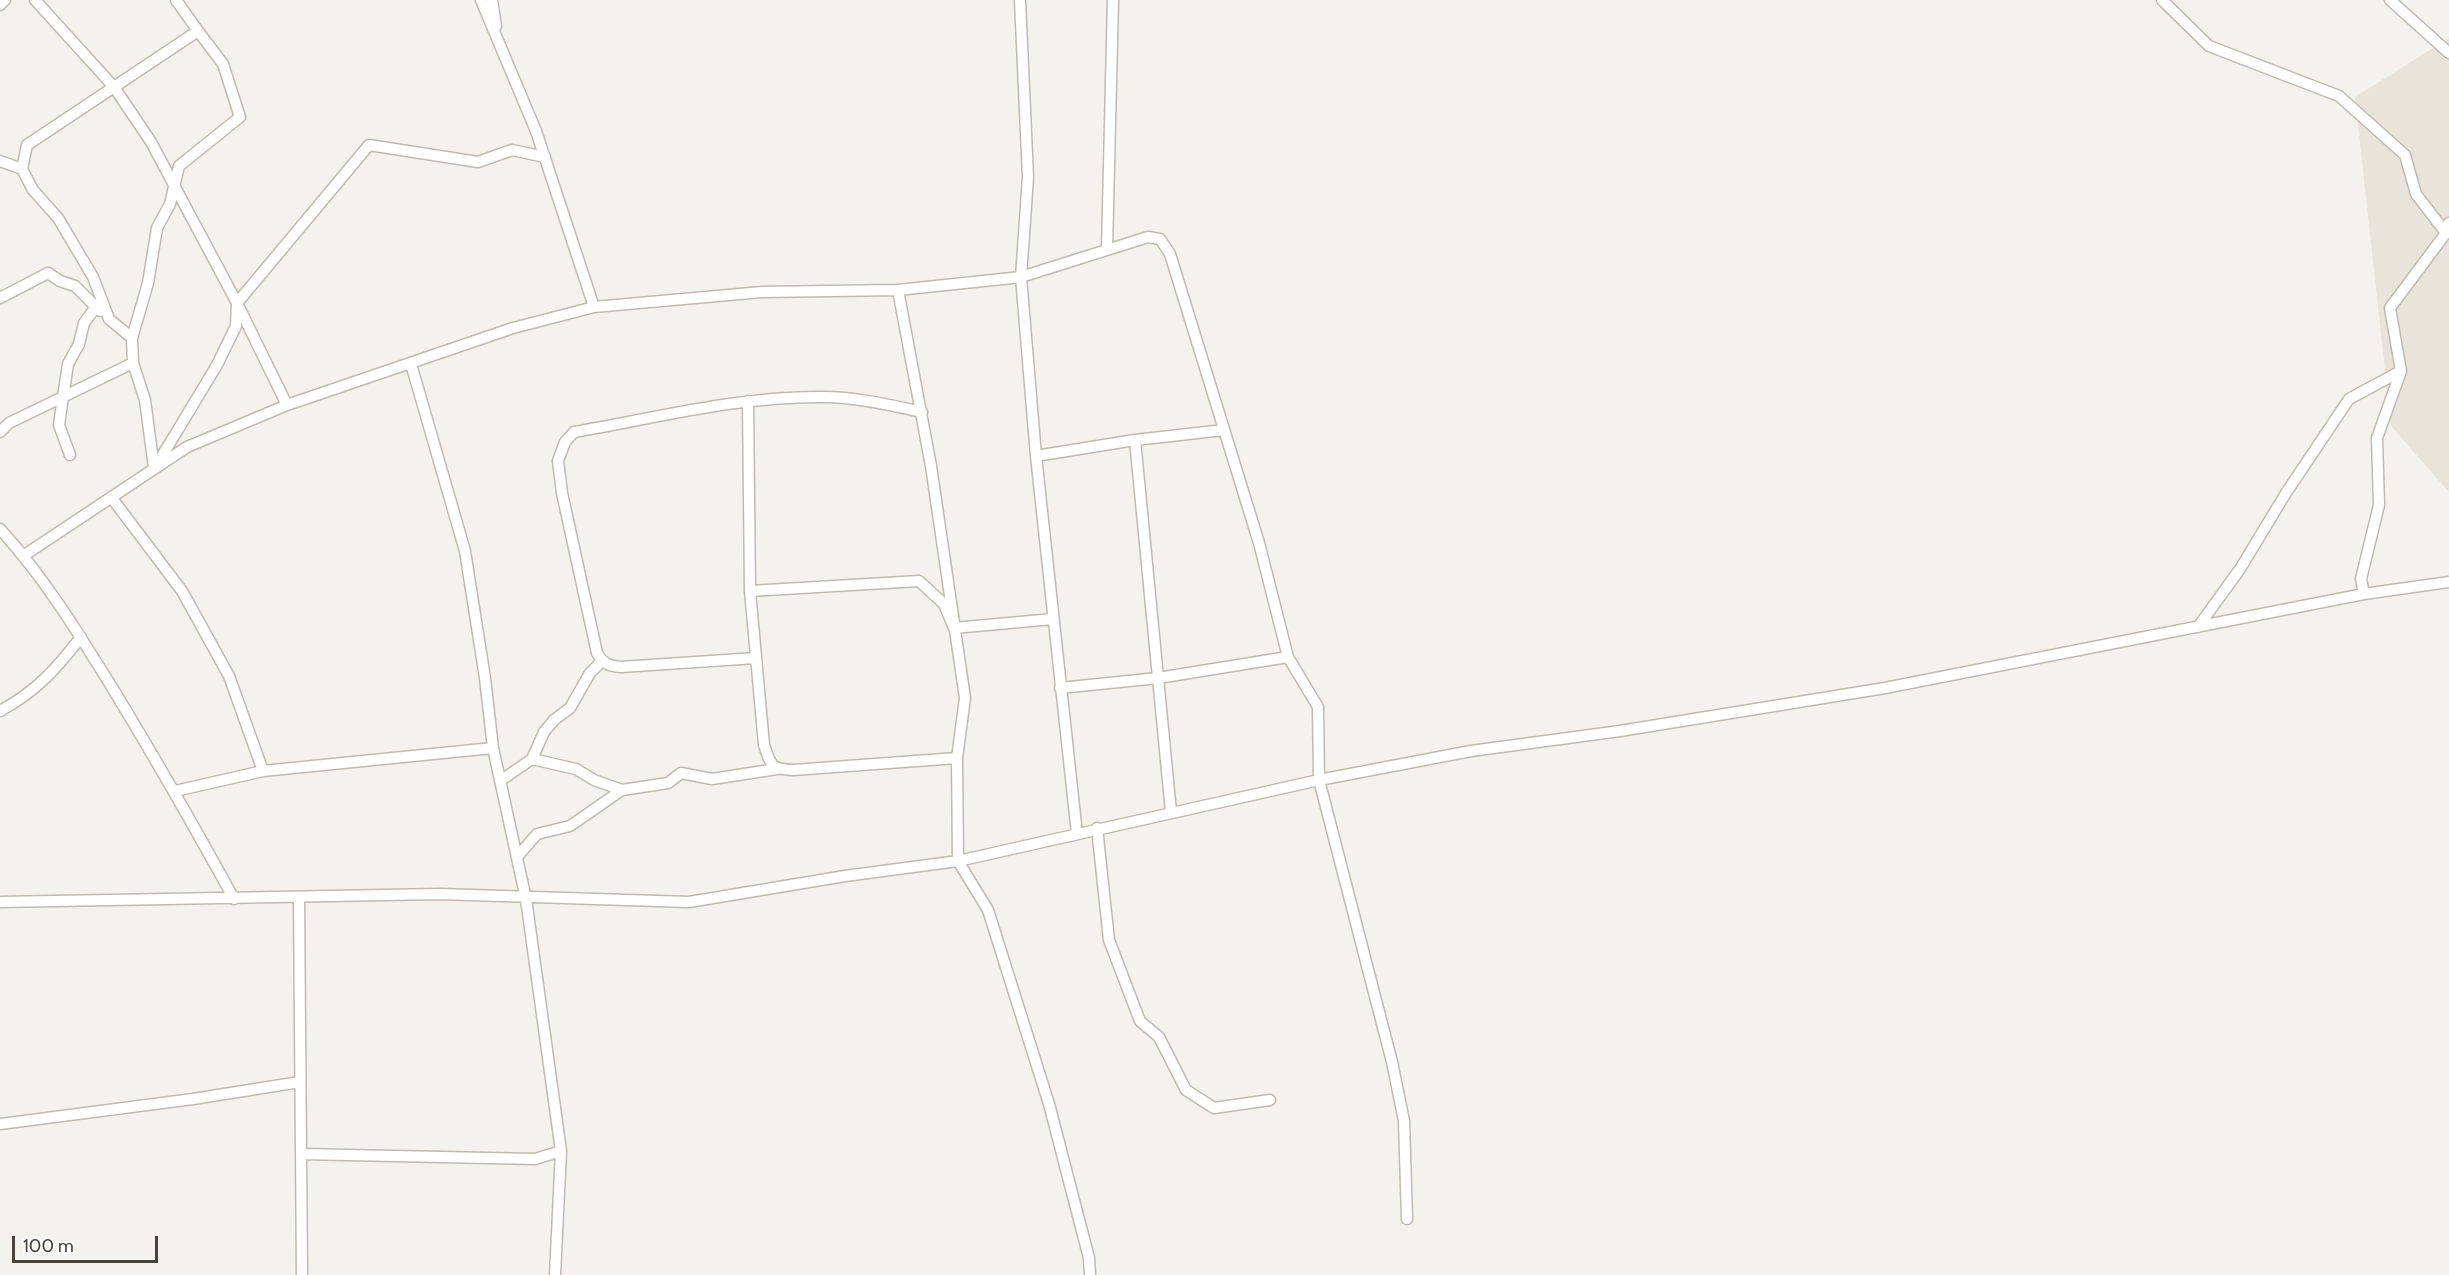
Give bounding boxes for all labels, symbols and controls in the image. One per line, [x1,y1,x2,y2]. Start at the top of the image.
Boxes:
scale bar [15,1224,160,1262]
text: 100 m [23,1235,74,1257]

